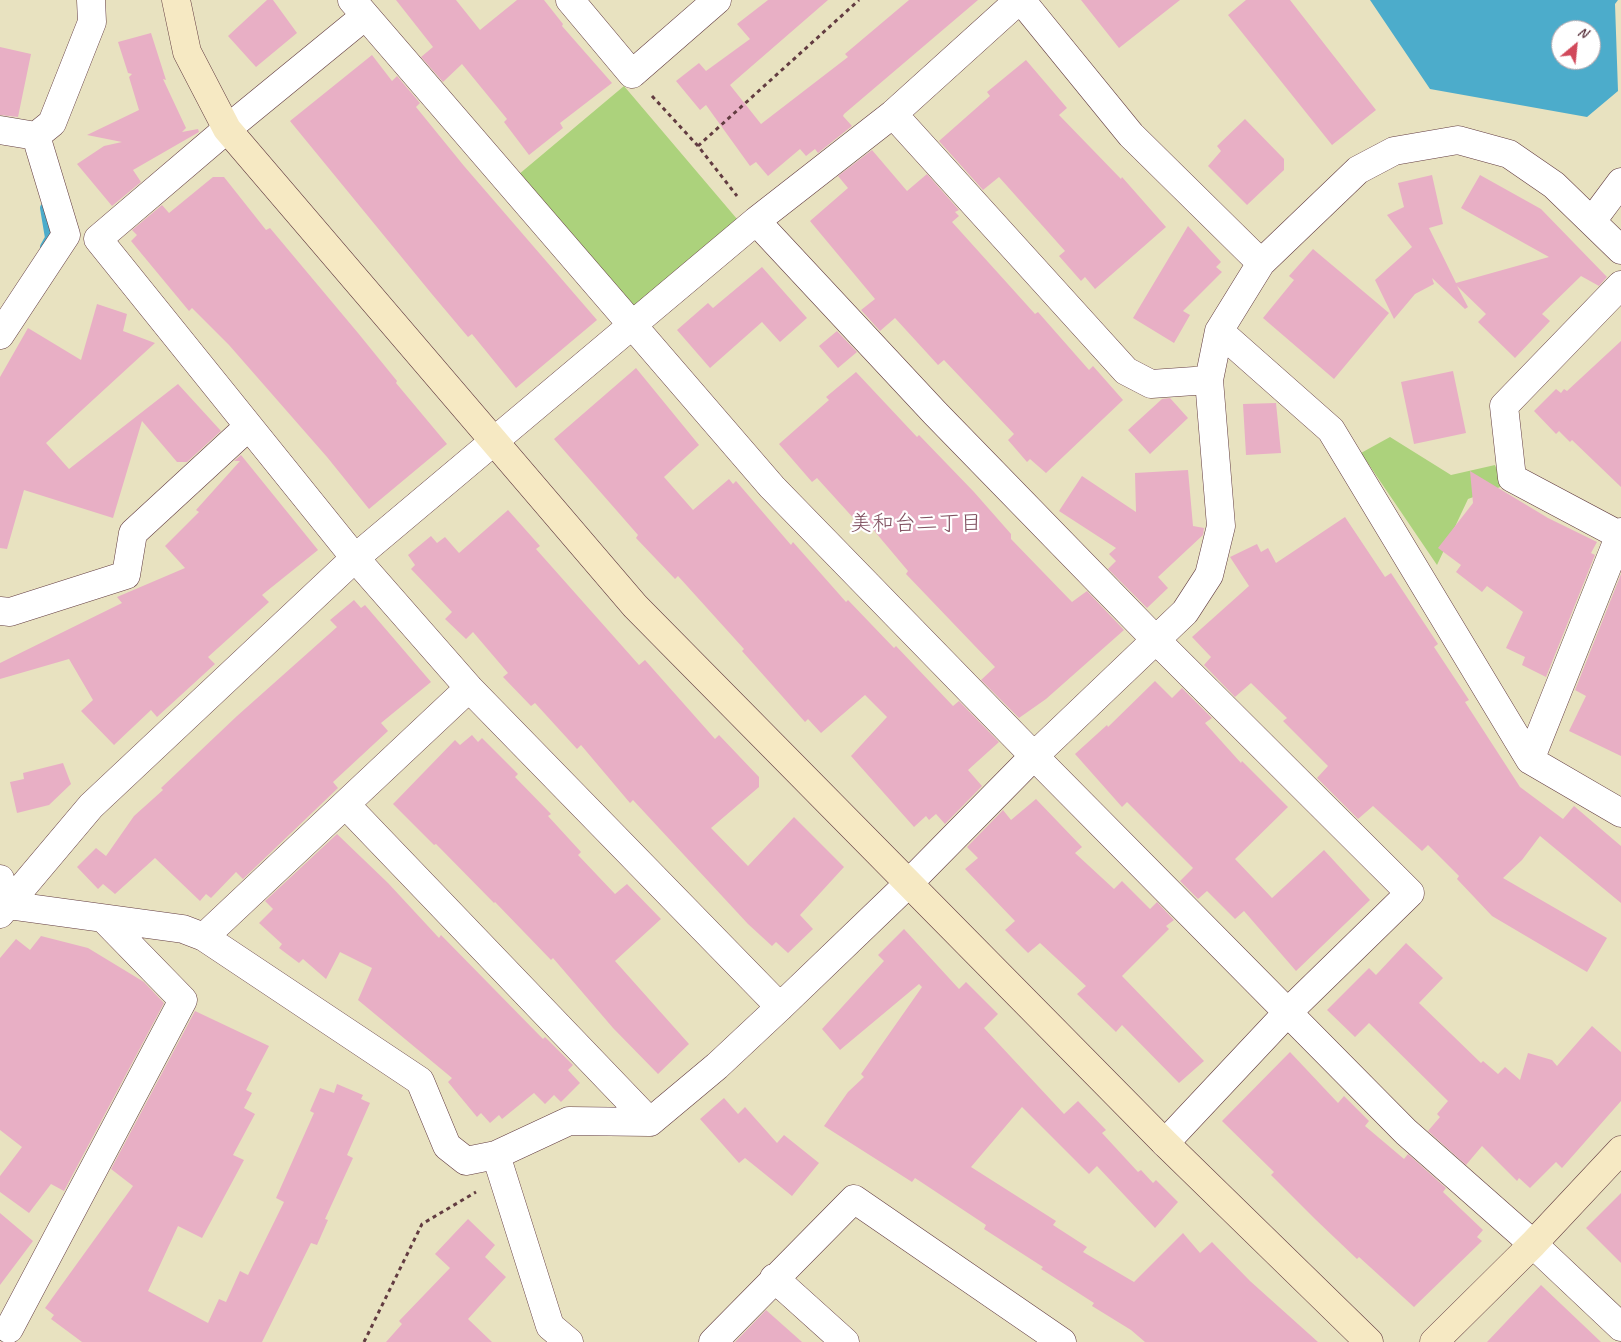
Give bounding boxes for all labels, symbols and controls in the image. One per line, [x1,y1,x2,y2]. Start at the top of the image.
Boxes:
north arrow [1551,20,1601,70]
text: N [1575,23,1591,42]
district label: 美和台二丁目 [850,511,982,537]

